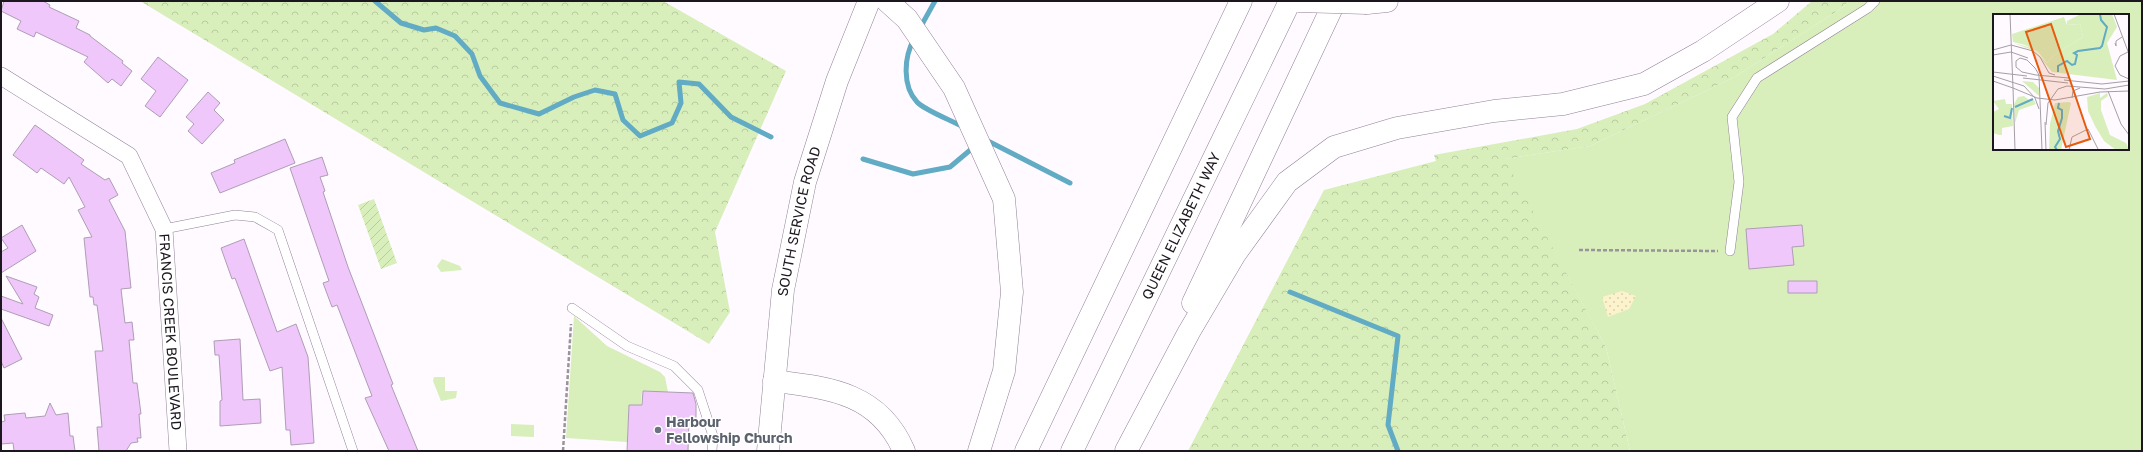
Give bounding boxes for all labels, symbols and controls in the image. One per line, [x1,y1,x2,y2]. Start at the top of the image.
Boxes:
inset map [1993,14,2129,150]
street label: SOUTH SERVICE ROAD [773,144,824,297]
street label: QUEEN ELIZABETH WAY [1138,150,1223,302]
street label: FRANCIS CREEK BOULEVARD [156,233,186,431]
place label: Harbour Fellowship Church [666,413,792,446]
marker: Harbour Fellowship Church [653,425,663,435]

